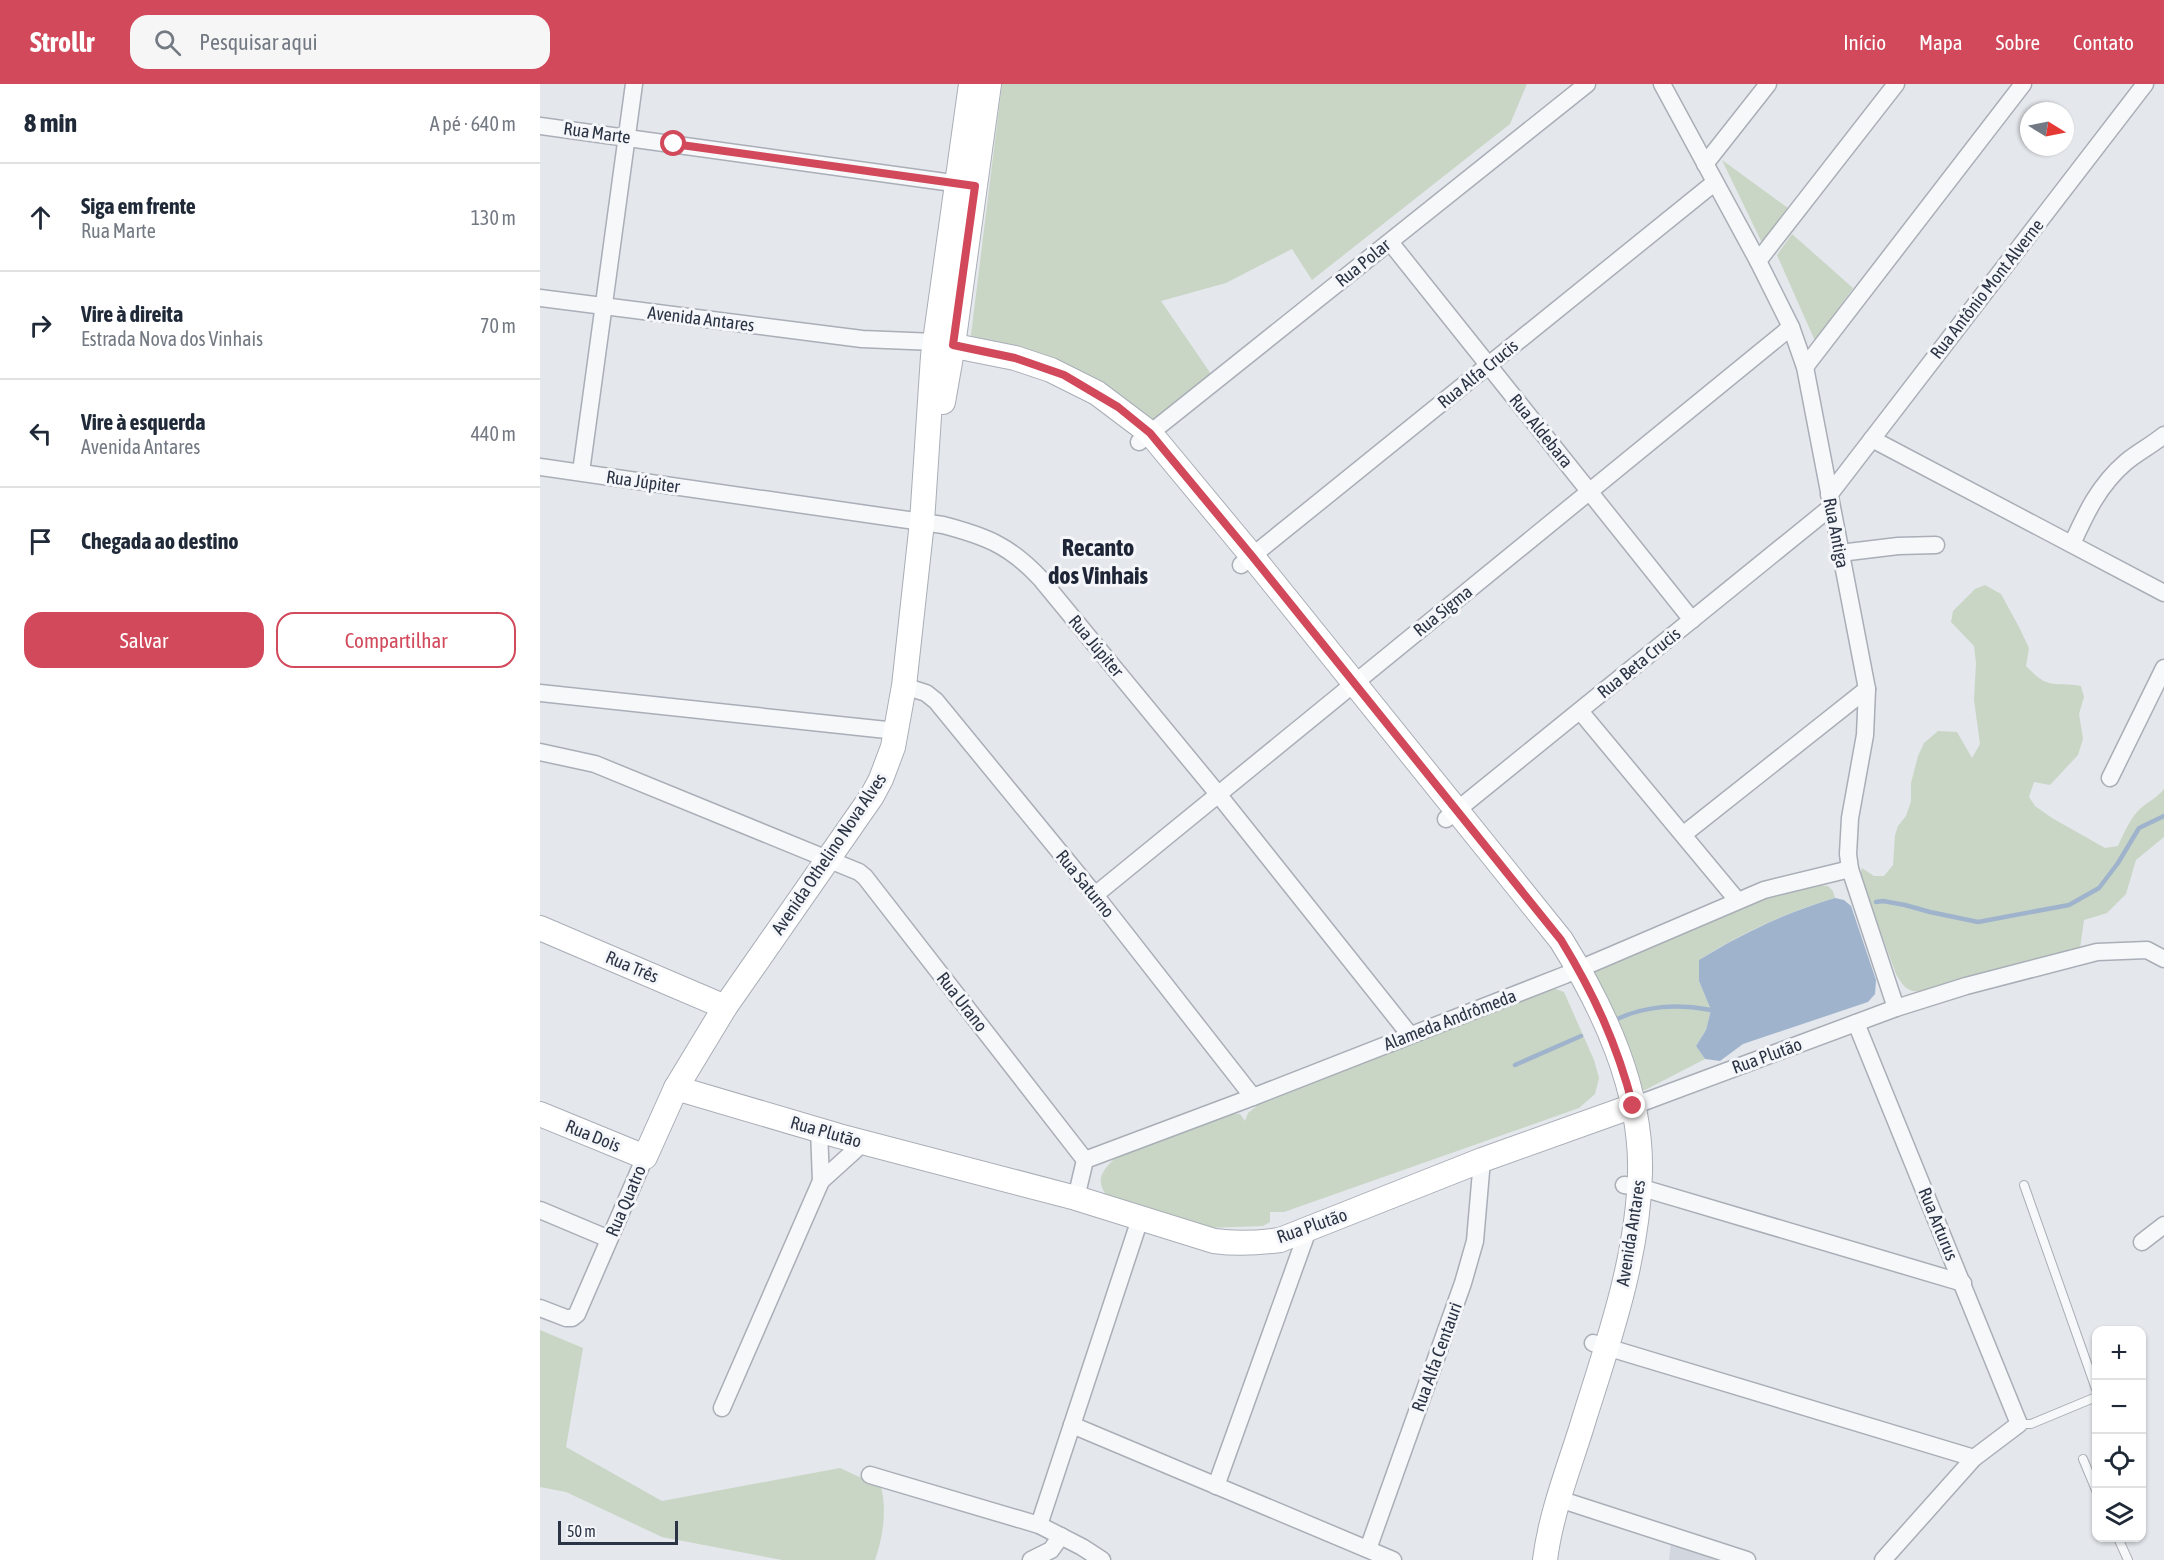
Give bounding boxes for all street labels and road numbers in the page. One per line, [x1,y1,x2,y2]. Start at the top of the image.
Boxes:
street label: Rua Marte [562,117,632,148]
street label: Rua Antônio Mont Alverne [1926,215,2048,363]
street label: Rua Polar [1331,234,1395,291]
street label: Avenida Antares [646,302,756,335]
street label: Rua Alfa Crucis [1433,335,1522,412]
street label: Rua Aldebara [1505,390,1578,472]
street label: Rua Júpiter [605,466,682,497]
street label: Rua Antiga [1819,496,1854,570]
street label: Rua Sigma [1409,581,1476,641]
street label: Rua Júpiter [1065,611,1129,681]
street label: Rua Beta Crucis [1593,623,1684,702]
street label: Avenida Othelino Nova Alves [767,769,890,938]
street label: Rua Saturno [1052,846,1119,922]
street label: Rua Três [603,946,662,987]
street label: Rua Urano [933,968,992,1036]
street label: Alameda Andrômeda [1381,985,1519,1054]
street label: Rua Plutão [1729,1033,1805,1078]
street label: Rua Plutão [788,1111,864,1152]
street label: Rua Dois [563,1115,624,1156]
street label: Rua Quatro [601,1162,650,1239]
street label: Avenida Antares [1612,1178,1649,1288]
street label: Rua Arturus [1914,1184,1963,1263]
street label: Rua Plutão [1274,1204,1350,1247]
street label: Rua Alfa Centauri [1407,1299,1466,1414]

